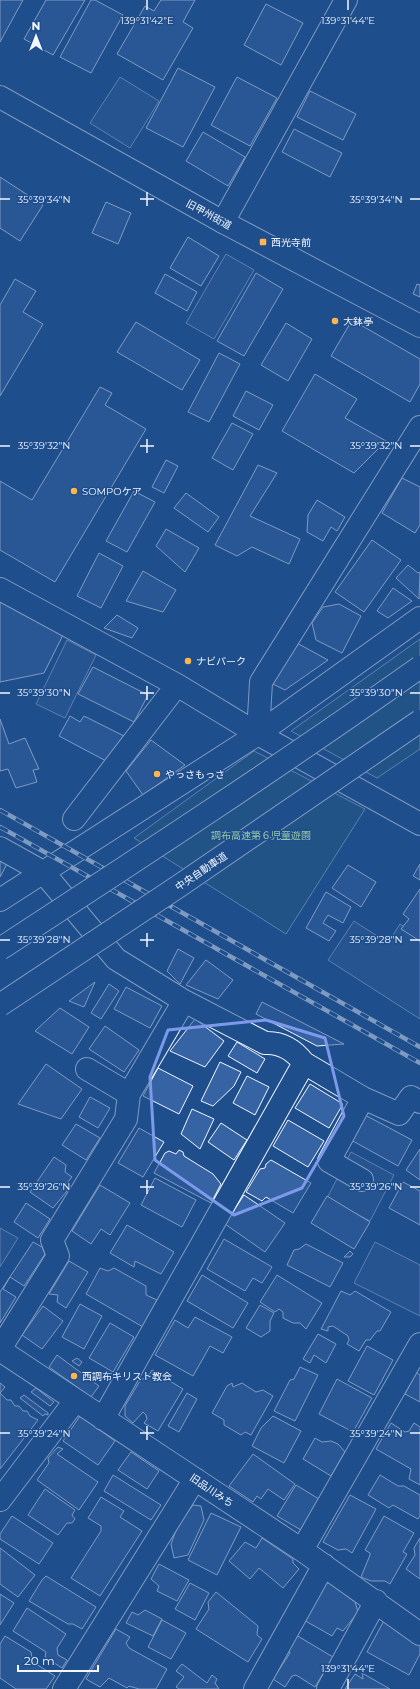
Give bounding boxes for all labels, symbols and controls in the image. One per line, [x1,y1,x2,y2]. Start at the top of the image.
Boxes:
text: 139°31'42"E [120,14,174,27]
text: 139°31'44"E [321,14,375,27]
north arrow [16,16,56,56]
text: N [32,19,40,33]
text: 35°39'34"N [17,193,71,206]
text: 35°39'34"N [349,193,403,206]
street label: 旧甲州街道 [184,197,234,232]
place label: 西光寺前 [271,236,311,249]
marker: 西光寺前 [258,237,268,247]
place label: 大鉢亭 [343,315,373,328]
marker: 大鉢亭 [330,316,340,326]
text: 35°39'32"N [18,439,70,452]
text: 35°39'32"N [350,439,402,452]
place label: SOMPOケア [82,485,142,498]
marker: SOMPOケア [69,486,79,496]
place label: ナビパーク [196,655,246,668]
marker: ナビパーク [183,656,193,666]
text: 35°39'30"N [17,686,71,699]
text: 35°39'30"N [349,686,403,699]
place label: やっさもっさ [165,768,225,781]
marker: やっさもっさ [152,769,162,779]
park label: 調布高速第６児童遊園 [211,829,311,842]
street label: 中央自動車道 [173,849,230,894]
text: 35°39'28"N [17,933,71,946]
text: 35°39'28"N [349,933,403,946]
text: 35°39'26"N [17,1180,71,1193]
text: 35°39'26"N [349,1180,403,1193]
place label: 西調布キリスト教会 [82,1370,172,1383]
marker: 西調布キリスト教会 [69,1371,79,1381]
text: 35°39'24"N [17,1427,71,1440]
text: 35°39'24"N [349,1427,403,1440]
street label: 旧品川みち [187,1471,236,1510]
scale bar [18,1647,98,1673]
text: 20 m [24,1653,55,1668]
text: 139°31'44"E [321,1662,375,1675]

